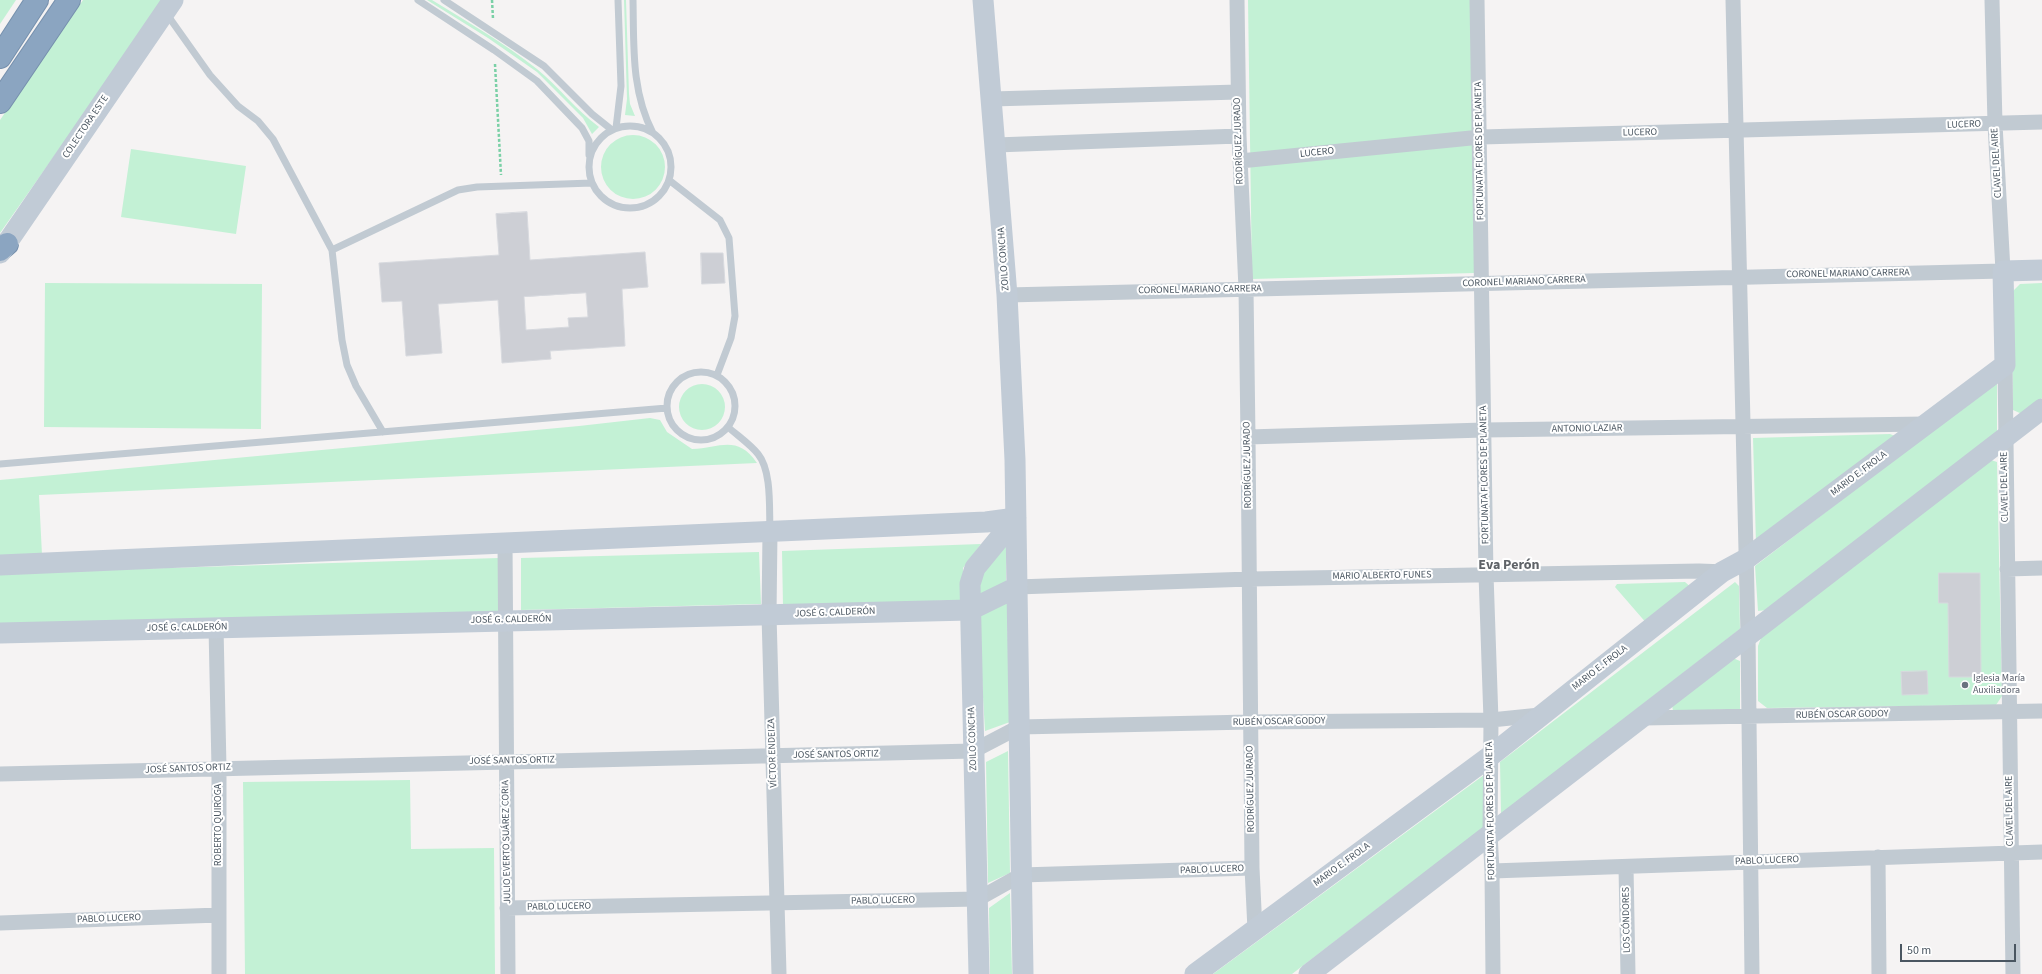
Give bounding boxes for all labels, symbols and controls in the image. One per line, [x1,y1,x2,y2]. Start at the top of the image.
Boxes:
street label: FORTUNATA FLORES DE PLANETA [1473,82,1487,220]
street label: COLECTORA ESTE [60,93,112,161]
street label: RODRÍGUEZ JURADO [1231,97,1247,185]
street label: LUCERO [1947,118,1981,132]
street label: LUCERO [1623,127,1657,139]
street label: CLAVEL DEL AIRE [1989,127,2005,199]
street label: LUCERO [1299,145,1335,161]
street label: ZOILO CONCHA [996,227,1012,291]
street label: CORONEL MARIANO CARRERA [1786,267,1910,281]
street label: CORONEL MARIANO CARRERA [1462,274,1586,290]
street label: CORONEL MARIANO CARRERA [1138,283,1262,297]
street label: FORTUNATA FLORES DE PLANETA [1478,406,1492,544]
street label: RODRÍGUEZ JURADO [1241,421,1255,509]
street label: ANTONIO LAZIAR [1552,422,1622,436]
street label: MARIO E. FROLA [1829,449,1889,499]
street label: CLAVEL DEL AIRE [1998,452,2012,522]
district label: Eva Perón [1478,558,1540,574]
street label: MARIO ALBERTO FUNES [1332,569,1432,583]
street label: JOSÉ G. CALDERÓN [794,606,876,620]
street label: JOSÉ G. CALDERÓN [470,613,552,627]
street label: JOSÉ G. CALDERÓN [146,621,228,635]
street label: MARIO E. FROLA [1570,643,1630,693]
place label: Iglesia María Auxiliadora [1973,673,2025,696]
marker: Iglesia María Auxiliadora [1960,680,1970,690]
street label: ZOILO CONCHA [966,707,980,771]
street label: RUBÉN OSCAR GODOY [1796,708,1888,722]
street label: RUBÉN OSCAR GODOY [1233,715,1325,729]
street label: VÍCTOR ENDEIZA [766,718,780,788]
street label: FORTUNATA FLORES DE PLANETA [1484,742,1498,880]
street label: RODRÍGUEZ JURADO [1244,745,1258,833]
street label: JOSÉ SANTOS ORTIZ [793,748,879,762]
street label: JOSÉ SANTOS ORTIZ [469,754,555,768]
street label: JOSÉ SANTOS ORTIZ [145,762,231,776]
street label: CLAVEL DEL AIRE [2003,776,2017,846]
street label: JULIO EVERTO SUÁREZ CORIA [500,780,514,904]
street label: ROBERTO QUIROGA [213,784,225,866]
street label: MARIO E. FROLA [1311,840,1373,890]
street label: PABLO LUCERO [1735,854,1799,868]
street label: PABLO LUCERO [1180,863,1244,877]
street label: LOS CÓNDORES [1620,887,1634,953]
street label: PABLO LUCERO [851,894,915,908]
street label: PABLO LUCERO [527,900,591,914]
street label: PABLO LUCERO [77,912,141,926]
scale bar [1902,936,2018,962]
text: 50 m [1907,942,1931,959]

